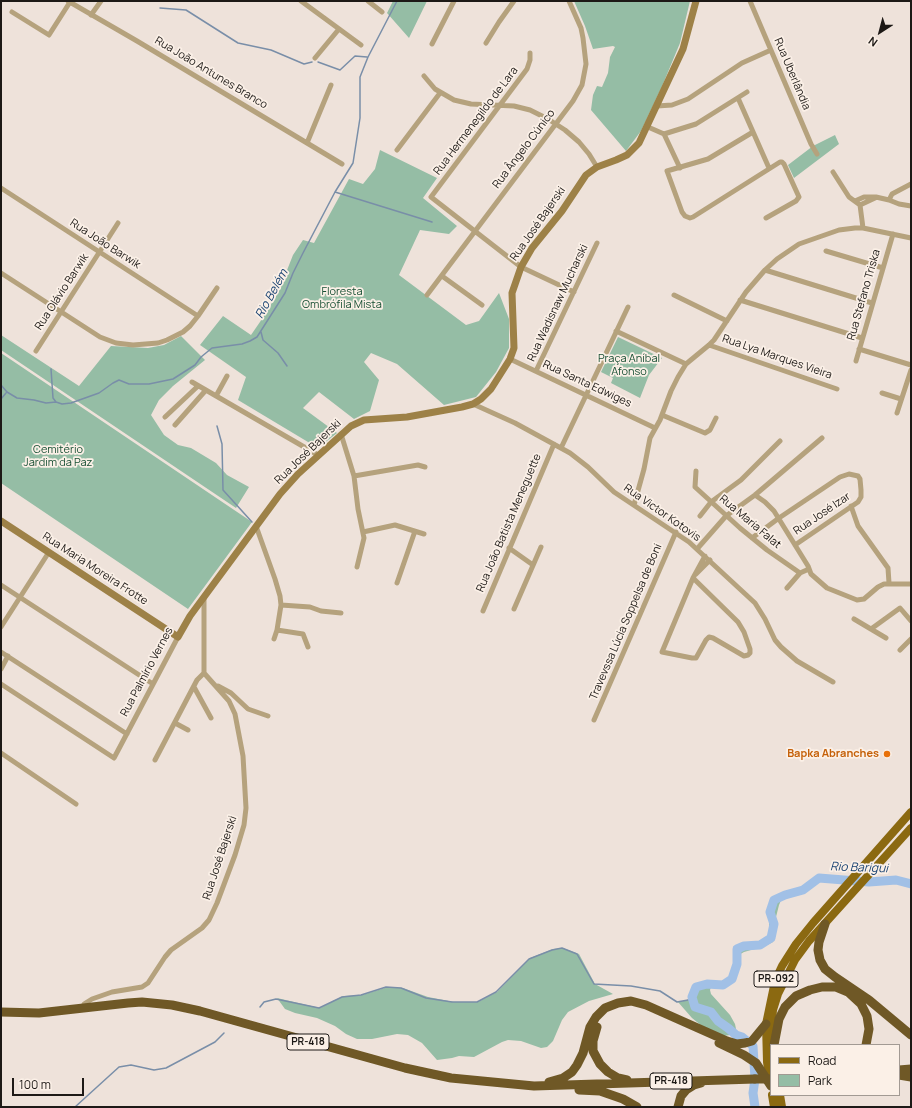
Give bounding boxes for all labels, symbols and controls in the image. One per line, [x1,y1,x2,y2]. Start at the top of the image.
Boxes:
north arrow [860,12,900,52]
street label: Rua João Antunes Branco [152,34,270,112]
text: N [865,34,880,51]
street label: Rua Uberlândia [771,36,813,112]
street label: Rua Hermenegildo de Lara [431,64,521,178]
street label: Rua Ângelo Cúnico [490,107,558,191]
street label: Rua José Bajerski [508,184,568,264]
street label: Rua João Barwik [67,216,143,272]
street label: Rua Wadisnaw Mucharski [525,242,591,364]
street label: Rua Stefano Triska [845,248,883,342]
street label: Rua Olávio Barwik [32,251,92,333]
water label: Rio Belém [253,267,291,321]
park label: Floresta Ombrófila Mista [302,285,382,311]
street label: Rua Lya Marques Vieira [720,332,834,382]
park label: Praça Aníbal Afonso [598,352,660,378]
street label: Rua Santa Edwiges [541,358,633,410]
street label: Rua José Bajerski [272,417,344,487]
park label: Cemitério Jardim da Paz [24,443,92,469]
street label: Rua João Batista Meneguette [474,452,544,594]
street label: Rua Victor Kotovis [621,482,703,544]
street label: Rua José Izar [791,490,853,538]
street label: Rua Maria Falat [716,492,784,552]
street label: Rua Maria Moreira Frotte [40,530,150,608]
street label: Travevssa Lúcia Soppelsa de Boni [587,542,665,702]
street label: Rua Palmírio Vernes [118,625,176,719]
place label: Bapka Abranches [787,747,879,761]
marker: Bapka Abranches [882,749,892,759]
street label: Rua José Bajerski [200,814,240,902]
water label: Rio Barigui [830,860,888,876]
road number: PR-092 [754,971,798,987]
road number: PR-418 [287,1034,329,1050]
legend [770,1044,900,1096]
text: Road [808,1052,836,1069]
scale bar [14,1070,86,1096]
text: Park [808,1072,832,1089]
road number: PR-418 [650,1073,692,1089]
text: 100 m [19,1076,51,1093]

